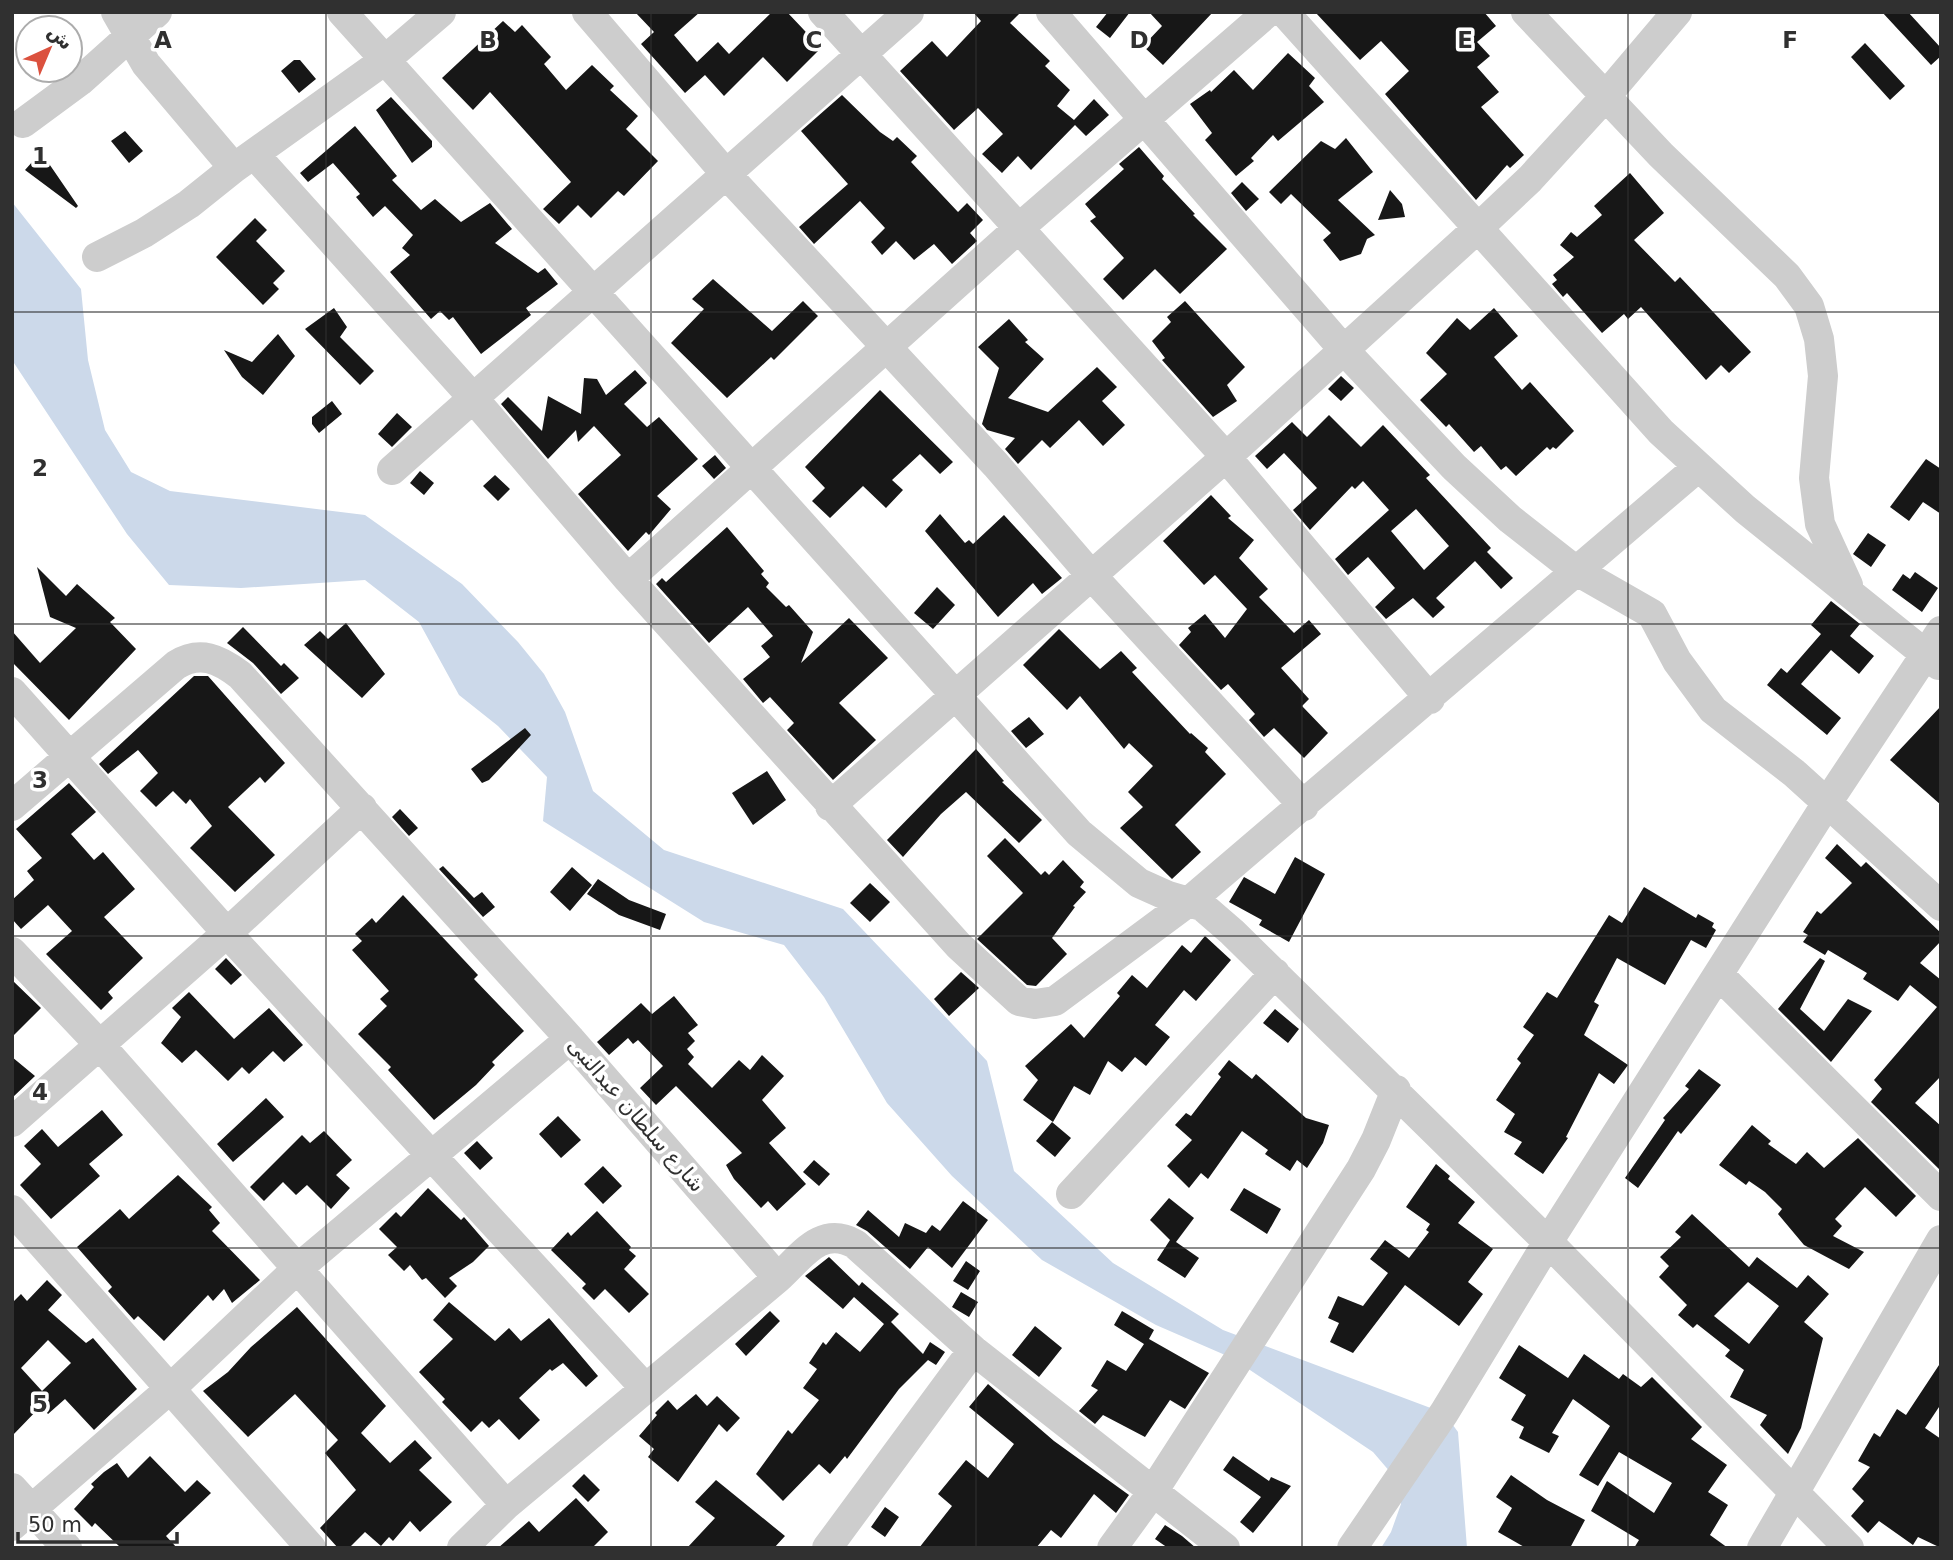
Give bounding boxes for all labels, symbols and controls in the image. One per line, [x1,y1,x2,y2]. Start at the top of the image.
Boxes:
north arrow [14,14,84,84]
text: ش [43,20,78,55]
text: A [154,27,172,53]
text: B [479,27,497,53]
text: C [806,27,822,53]
text: D [1129,27,1149,53]
text: E [1457,27,1473,53]
text: F [1782,27,1798,53]
text: 1 [32,143,48,169]
text: 2 [32,455,48,481]
text: 3 [32,767,48,793]
street label: شارع سلطان عبدالنبى [563,1033,709,1197]
text: 4 [32,1079,48,1105]
text: 5 [32,1391,48,1417]
scale bar [18,1500,177,1544]
text: 50 m [28,1513,82,1537]

